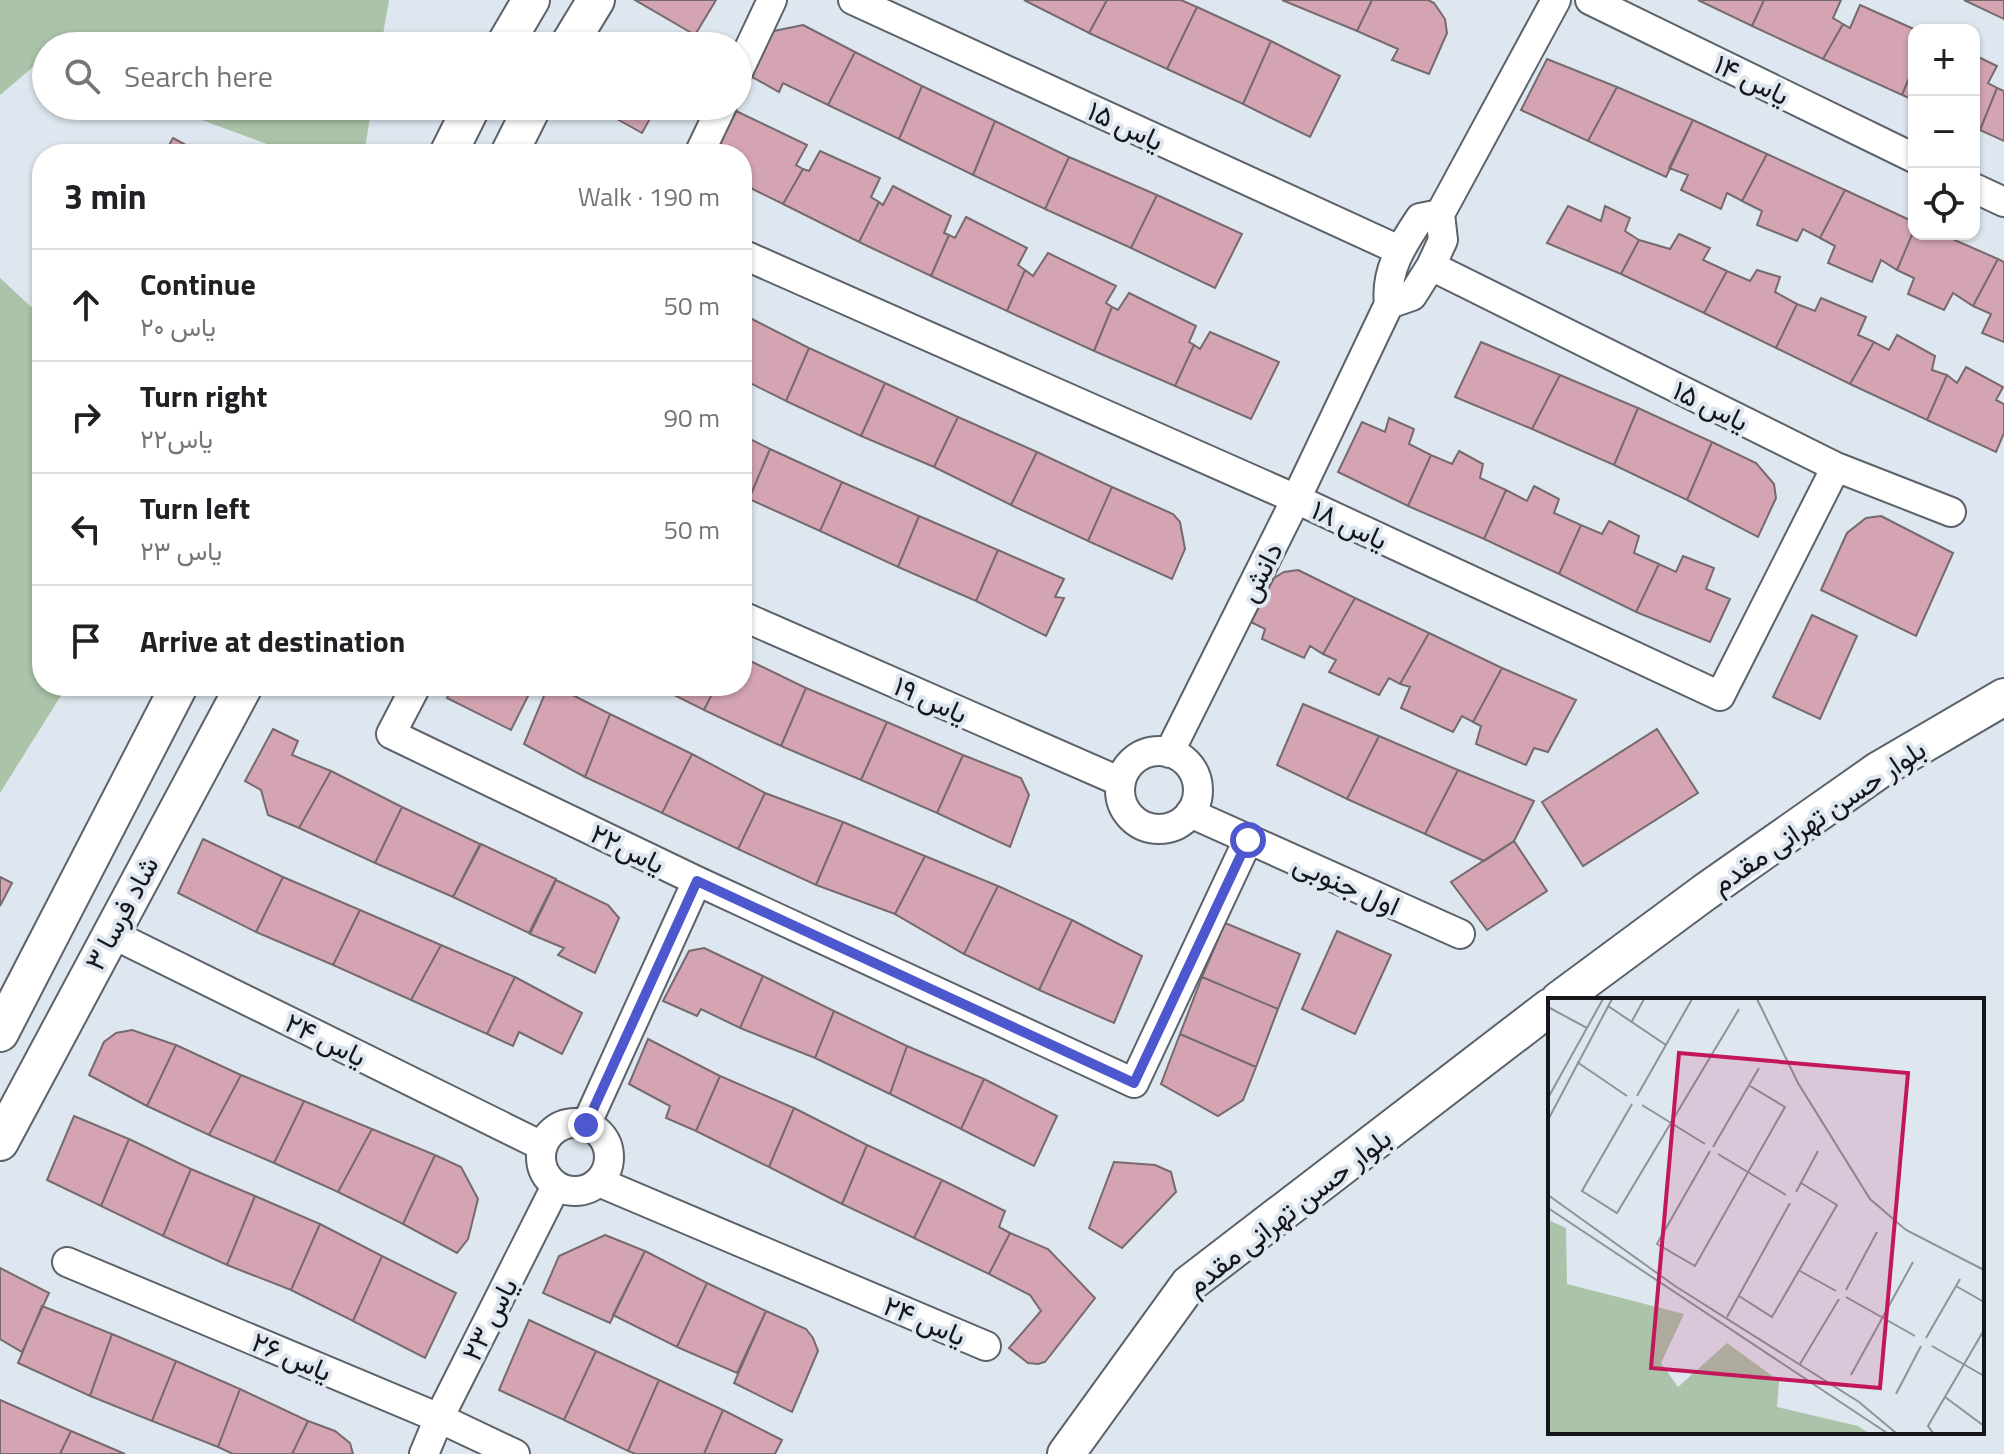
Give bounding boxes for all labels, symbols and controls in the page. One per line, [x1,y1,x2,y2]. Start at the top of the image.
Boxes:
map controls [1908,24,1980,240]
button: + [1908,24,1980,96]
search box [32,32,752,120]
street label: یاس ۱۴ [1707,42,1797,116]
text: Search here [124,53,273,99]
icon: search [60,54,104,98]
street label: یاس ۱۵ [1081,89,1171,161]
button: − [1908,96,1980,168]
button: locate [1908,168,1980,240]
text: 3 min [64,170,147,222]
text: Walk · 190 m [578,177,720,216]
text: Continue [140,261,256,307]
icon: ahead [64,283,108,327]
text: 50 m [663,286,720,325]
text: یاس ۲۰ [140,307,216,346]
street label: یاس ۱۵ [1666,368,1756,442]
text: Turn right [140,373,268,419]
icon: right [64,395,108,439]
text: 90 m [663,398,720,437]
text: یاس۲۲ [140,419,213,458]
text: Turn left [140,485,250,531]
street label: یاس ۱۸ [1305,488,1395,560]
icon: left [64,507,108,551]
text: 50 m [663,510,720,549]
text: یاس ۲۳ [140,531,222,570]
street label: دانش [1227,534,1293,610]
text: Arrive at destination [140,618,405,664]
icon: arrive [64,619,108,663]
street label: یاس ۱۹ [887,664,975,734]
street label: بلوار حسن تهرانی مقدم [1702,728,1934,904]
street label: یاس۲۲ [583,811,673,885]
route start [1230,822,1266,858]
street label: اول جنوبی [1287,841,1407,927]
street label: شاد فرسا ۳ [73,848,169,978]
inset map [1548,998,1984,1434]
street label: یاس ۲۴ [278,1001,374,1077]
route end [568,1107,604,1143]
street label: بلوار حسن تهرانی مقدم [1176,1117,1400,1305]
street label: یاس ۲۳ [450,1270,528,1368]
street label: یاس ۲۴ [877,1283,973,1357]
street label: یاس ۲۶ [245,1320,339,1392]

